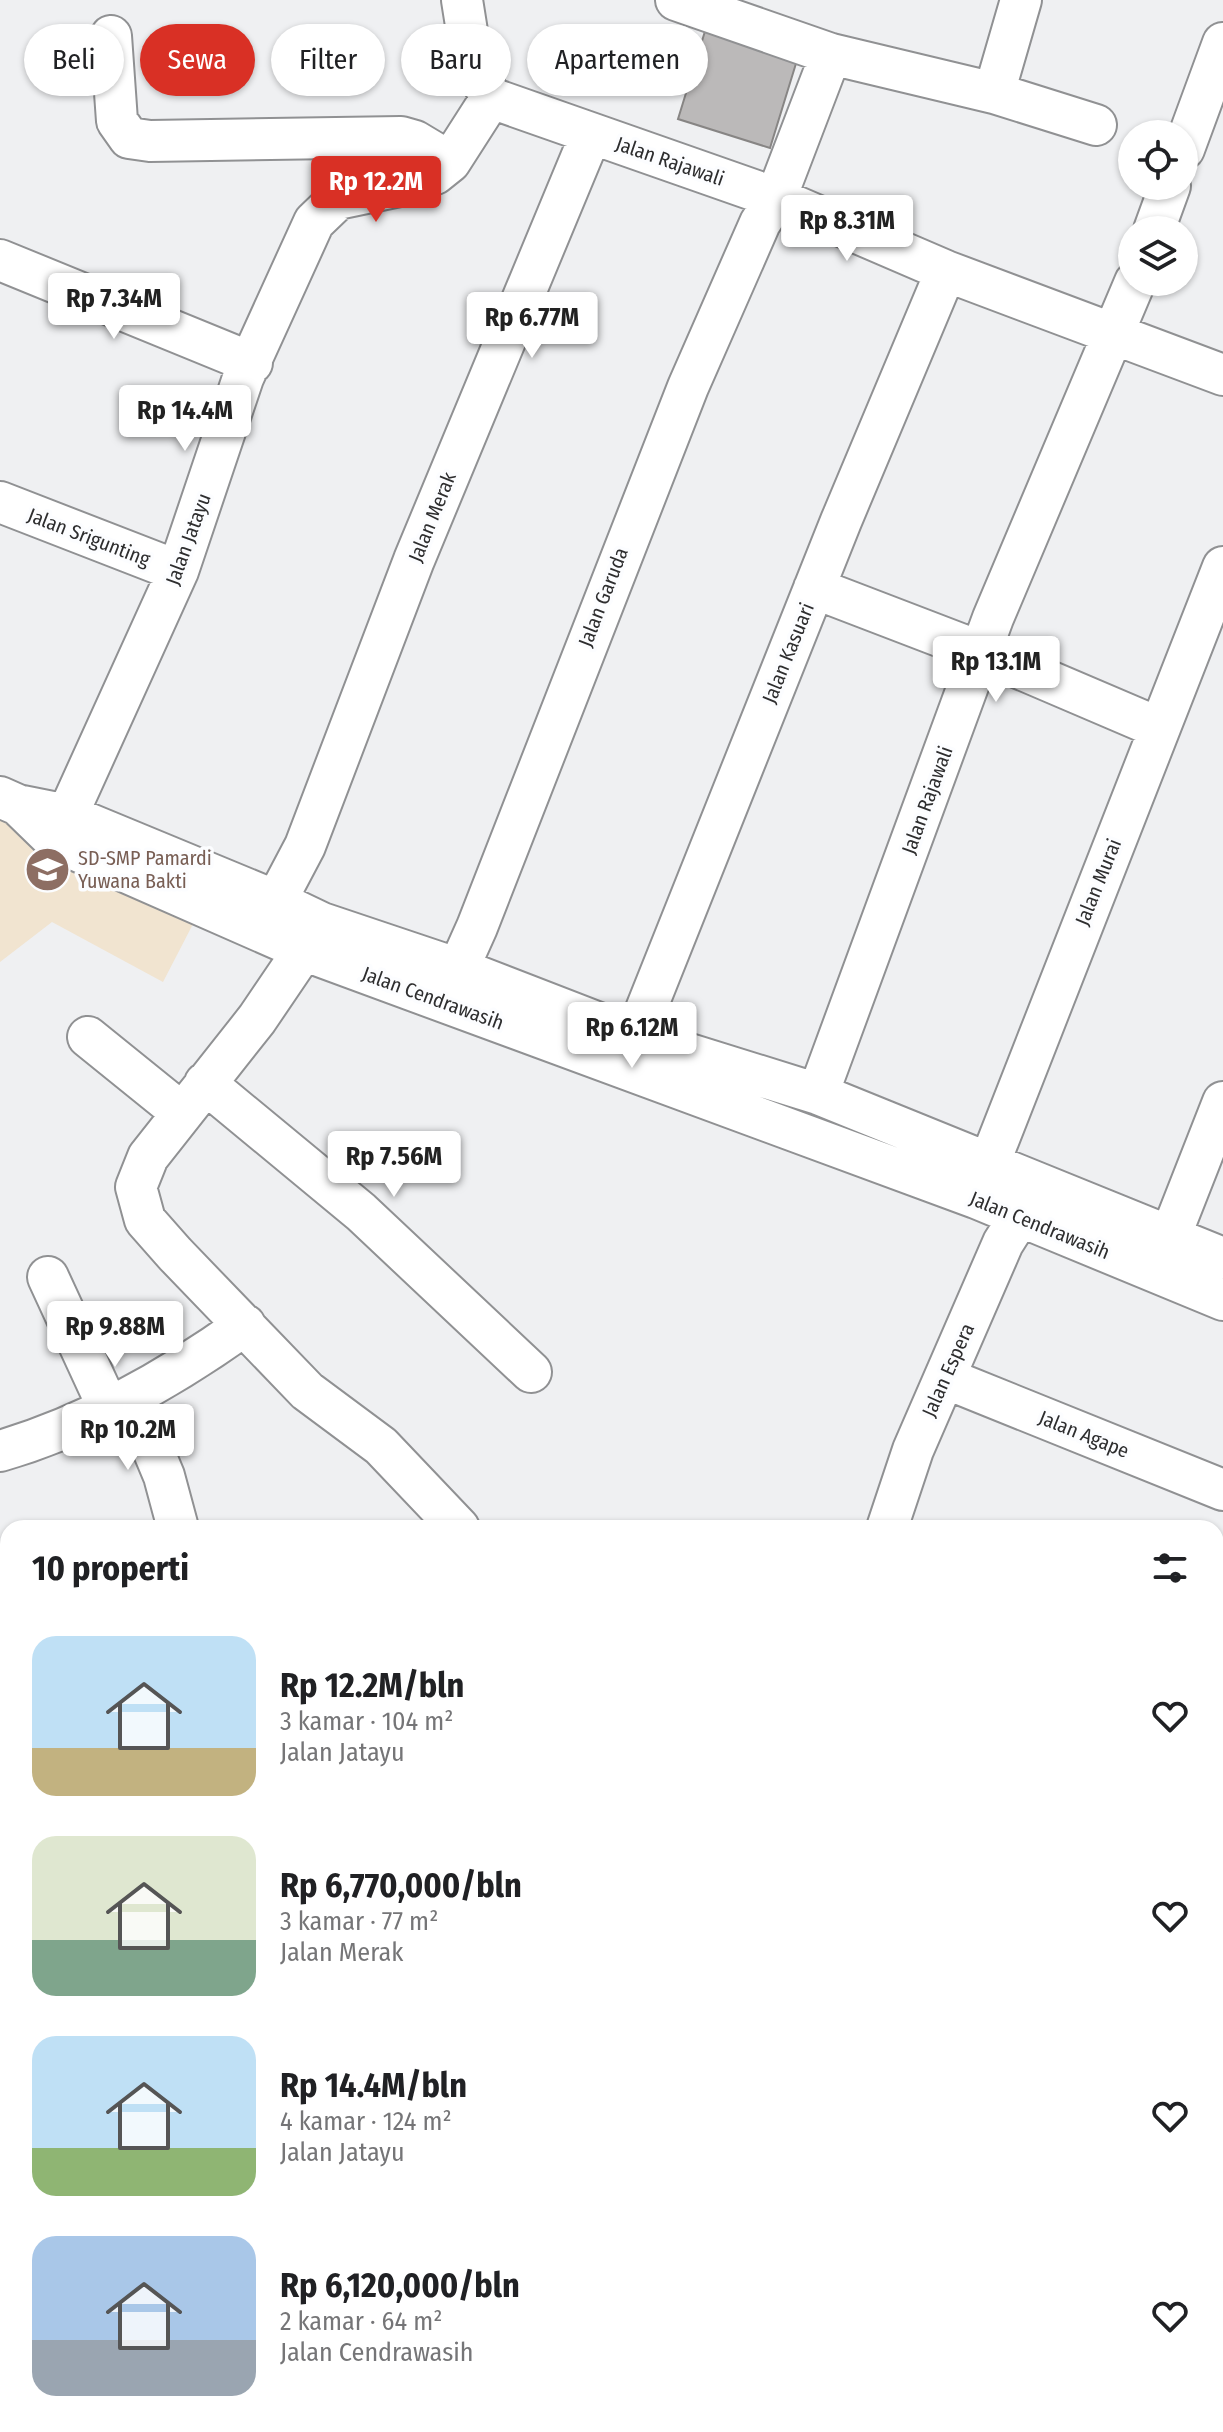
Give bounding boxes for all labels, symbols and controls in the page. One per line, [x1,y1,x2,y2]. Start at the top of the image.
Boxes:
chip: Beli [24,24,124,96]
chip: Sewa [140,24,255,96]
chip: Filter [271,24,385,96]
chip: Baru [401,24,511,96]
chip: Apartemen [527,24,708,96]
map controls [1118,120,1198,296]
button: locate [1118,120,1198,200]
street label: Jalan Rajawali [613,131,727,191]
pin: Rp 12.2M [293,156,459,224]
text: Rp 12.2M [329,166,423,197]
pin: Rp 8.31M [764,195,930,263]
text: Rp 8.31M [799,205,895,236]
button: layers [1118,216,1198,296]
pin: Rp 7.34M [31,273,197,341]
text: Rp 7.34M [66,283,162,314]
pin: Rp 6.77M [449,292,615,360]
text: Rp 6.77M [485,302,579,333]
pin: Rp 14.4M [102,385,268,453]
text: Rp 14.4M [137,395,233,426]
street label: Jalan Merak [403,468,461,565]
street label: Jalan Jatayu [160,490,216,588]
street label: Jalan Srigunting [25,503,154,572]
street label: Jalan Garuda [573,544,633,650]
street label: Jalan Kasuari [757,599,819,707]
pin: Rp 13.1M [913,636,1079,704]
text: Rp 13.1M [951,646,1041,677]
street label: Jalan Rajawali [896,743,958,857]
street label: Jalan Murai [1070,835,1126,929]
school or university icon: SD-SMP Pamardi Yuwana Bakti [23,846,71,894]
place label: SD-SMP Pamardi Yuwana Bakti [78,846,212,893]
street label: Jalan Cendrawasih [359,961,507,1035]
pin: Rp 6.12M [549,1002,715,1070]
text: Rp 6.12M [586,1012,678,1043]
pin: Rp 7.56M [311,1131,477,1199]
text: Rp 7.56M [346,1141,442,1172]
street label: Jalan Cendrawasih [966,1186,1114,1264]
pin: Rp 9.88M [32,1301,198,1369]
text: Rp 9.88M [65,1311,165,1342]
street label: Jalan Espera [917,1320,979,1420]
pin: Rp 10.2M [45,1404,211,1472]
street label: Jalan Agape [1035,1405,1133,1463]
text: Rp 10.2M [80,1414,176,1445]
icon: filters [1148,1546,1192,1590]
text: 10 properti [32,1548,189,1589]
text: Rp 12.2M/bln [280,1665,464,1706]
icon: home [96,1668,192,1764]
icon: heart [1148,1694,1192,1738]
text: 3 kamar · 104 m² [280,1706,454,1737]
text: Jalan Jatayu [280,1737,405,1768]
text: Rp 6,770,000/bln [280,1865,522,1906]
icon: home [96,1868,192,1964]
icon: heart [1148,1894,1192,1938]
text: 3 kamar · 77 m² [280,1906,438,1937]
text: Jalan Merak [280,1937,403,1968]
text: Rp 14.4M/bln [280,2065,467,2106]
icon: home [96,2068,192,2164]
icon: heart [1148,2094,1192,2138]
text: 4 kamar · 124 m² [280,2106,452,2137]
text: Jalan Jatayu [280,2137,405,2168]
text: Rp 6,120,000/bln [280,2265,520,2306]
icon: home [96,2268,192,2364]
icon: heart [1148,2294,1192,2338]
text: 2 kamar · 64 m² [280,2306,442,2337]
text: Jalan Cendrawasih [280,2337,474,2368]

